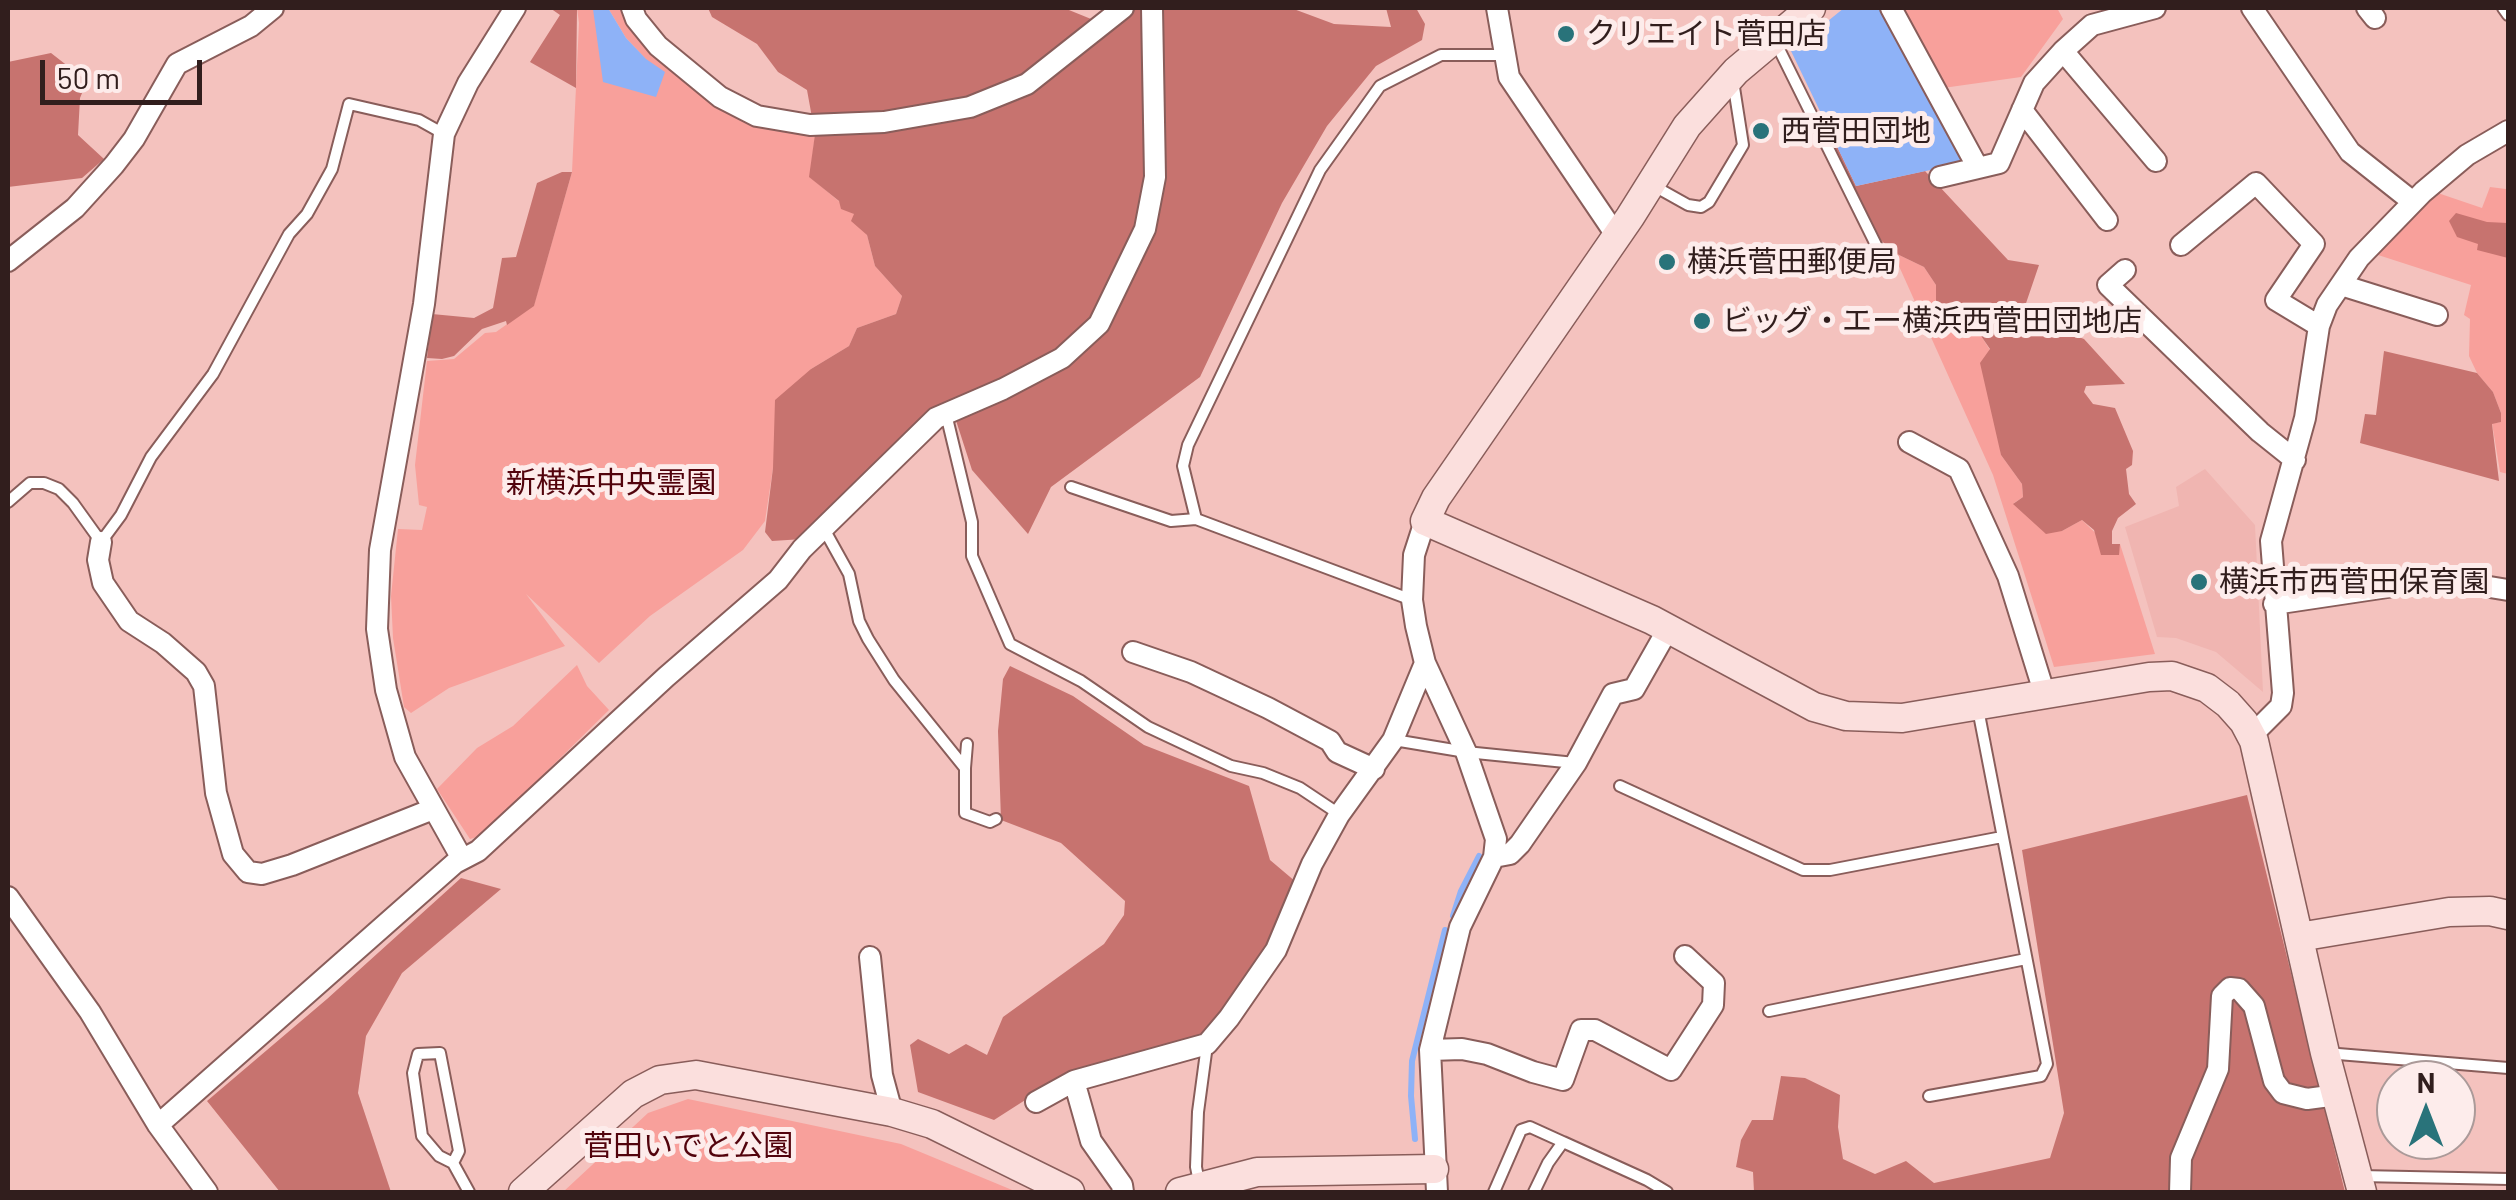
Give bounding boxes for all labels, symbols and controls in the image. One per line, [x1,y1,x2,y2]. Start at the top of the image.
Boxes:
place label: クリエイト菅田店 [1586,16,1826,52]
marker: クリエイト菅田店 [1555,23,1577,45]
scale bar [45,40,208,102]
text: 50 m [57,59,120,95]
place label: 西菅田団地 [1781,113,1931,149]
marker: 西菅田団地 [1750,120,1772,142]
place label: 横浜菅田郵便局 [1687,244,1897,280]
marker: 横浜菅田郵便局 [1656,251,1678,273]
place label: ビッグ・エー横浜西菅田団地店 [1722,303,2142,339]
marker: ビッグ・エー横浜西菅田団地店 [1691,310,1713,332]
park label: 新横浜中央霊園 [506,465,716,501]
place label: 横浜市西菅田保育園 [2219,564,2489,600]
marker: 横浜市西菅田保育園 [2188,571,2210,593]
north arrow [2376,1060,2476,1160]
text: N [2417,1065,2435,1099]
park label: 菅田いでと公園 [583,1128,793,1164]

